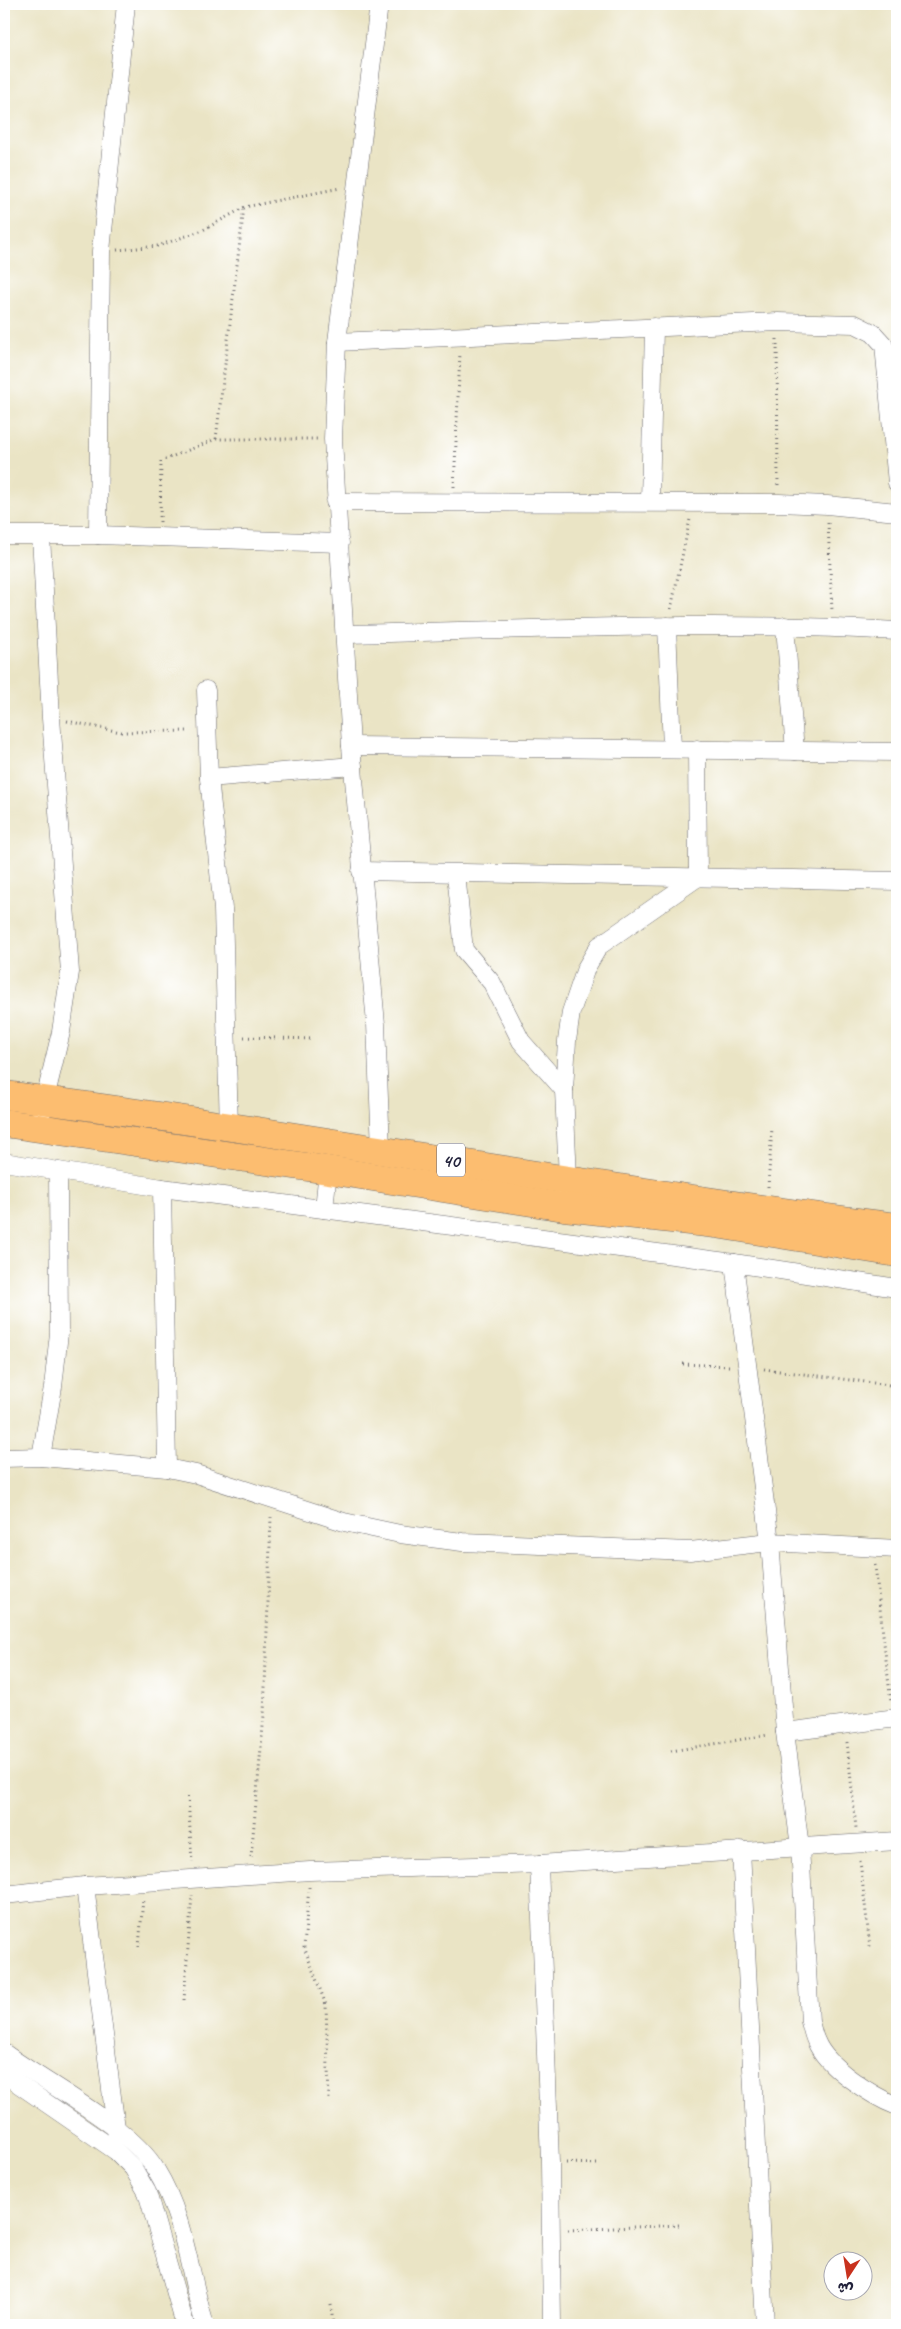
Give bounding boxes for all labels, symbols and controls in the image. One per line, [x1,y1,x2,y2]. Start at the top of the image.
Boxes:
road number: 40 [437,1144,465,1176]
north arrow [824,2252,874,2302]
text: ش [836,2278,855,2298]

